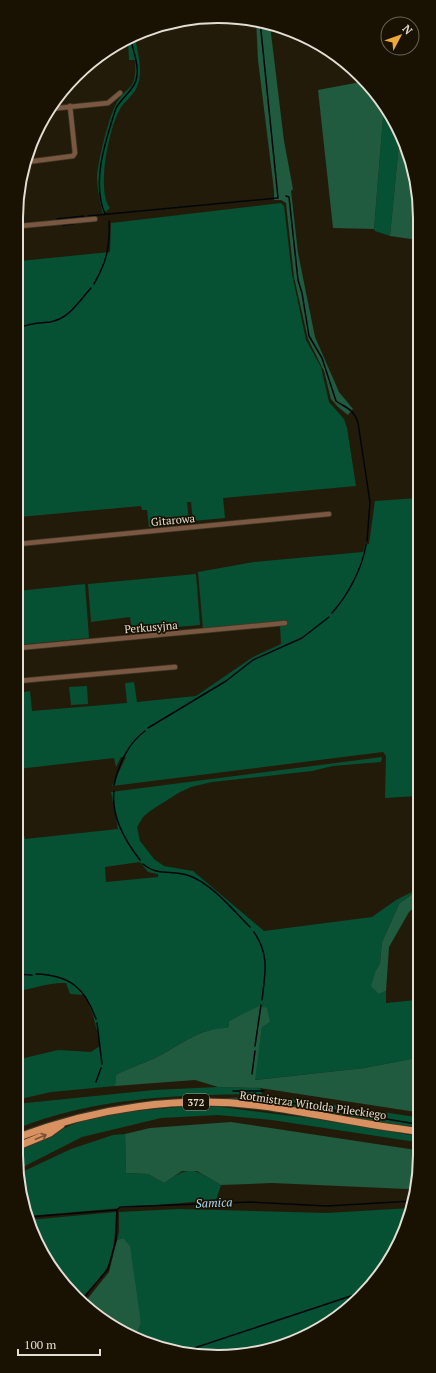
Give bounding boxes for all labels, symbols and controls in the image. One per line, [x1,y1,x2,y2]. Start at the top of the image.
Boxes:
north arrow [380,16,420,56]
text: N [400,22,416,38]
street label: Gitarowa [150,511,196,529]
street label: Perkusyjna [124,618,179,636]
street label: Rotmistrza Witolda Pileckiego [239,1088,387,1122]
road number: 372 [183,1094,209,1110]
one-way arrow [35,1132,47,1140]
water label: Samica [195,1194,233,1211]
scale bar [18,1331,100,1357]
text: 100 m [24,1337,57,1352]

